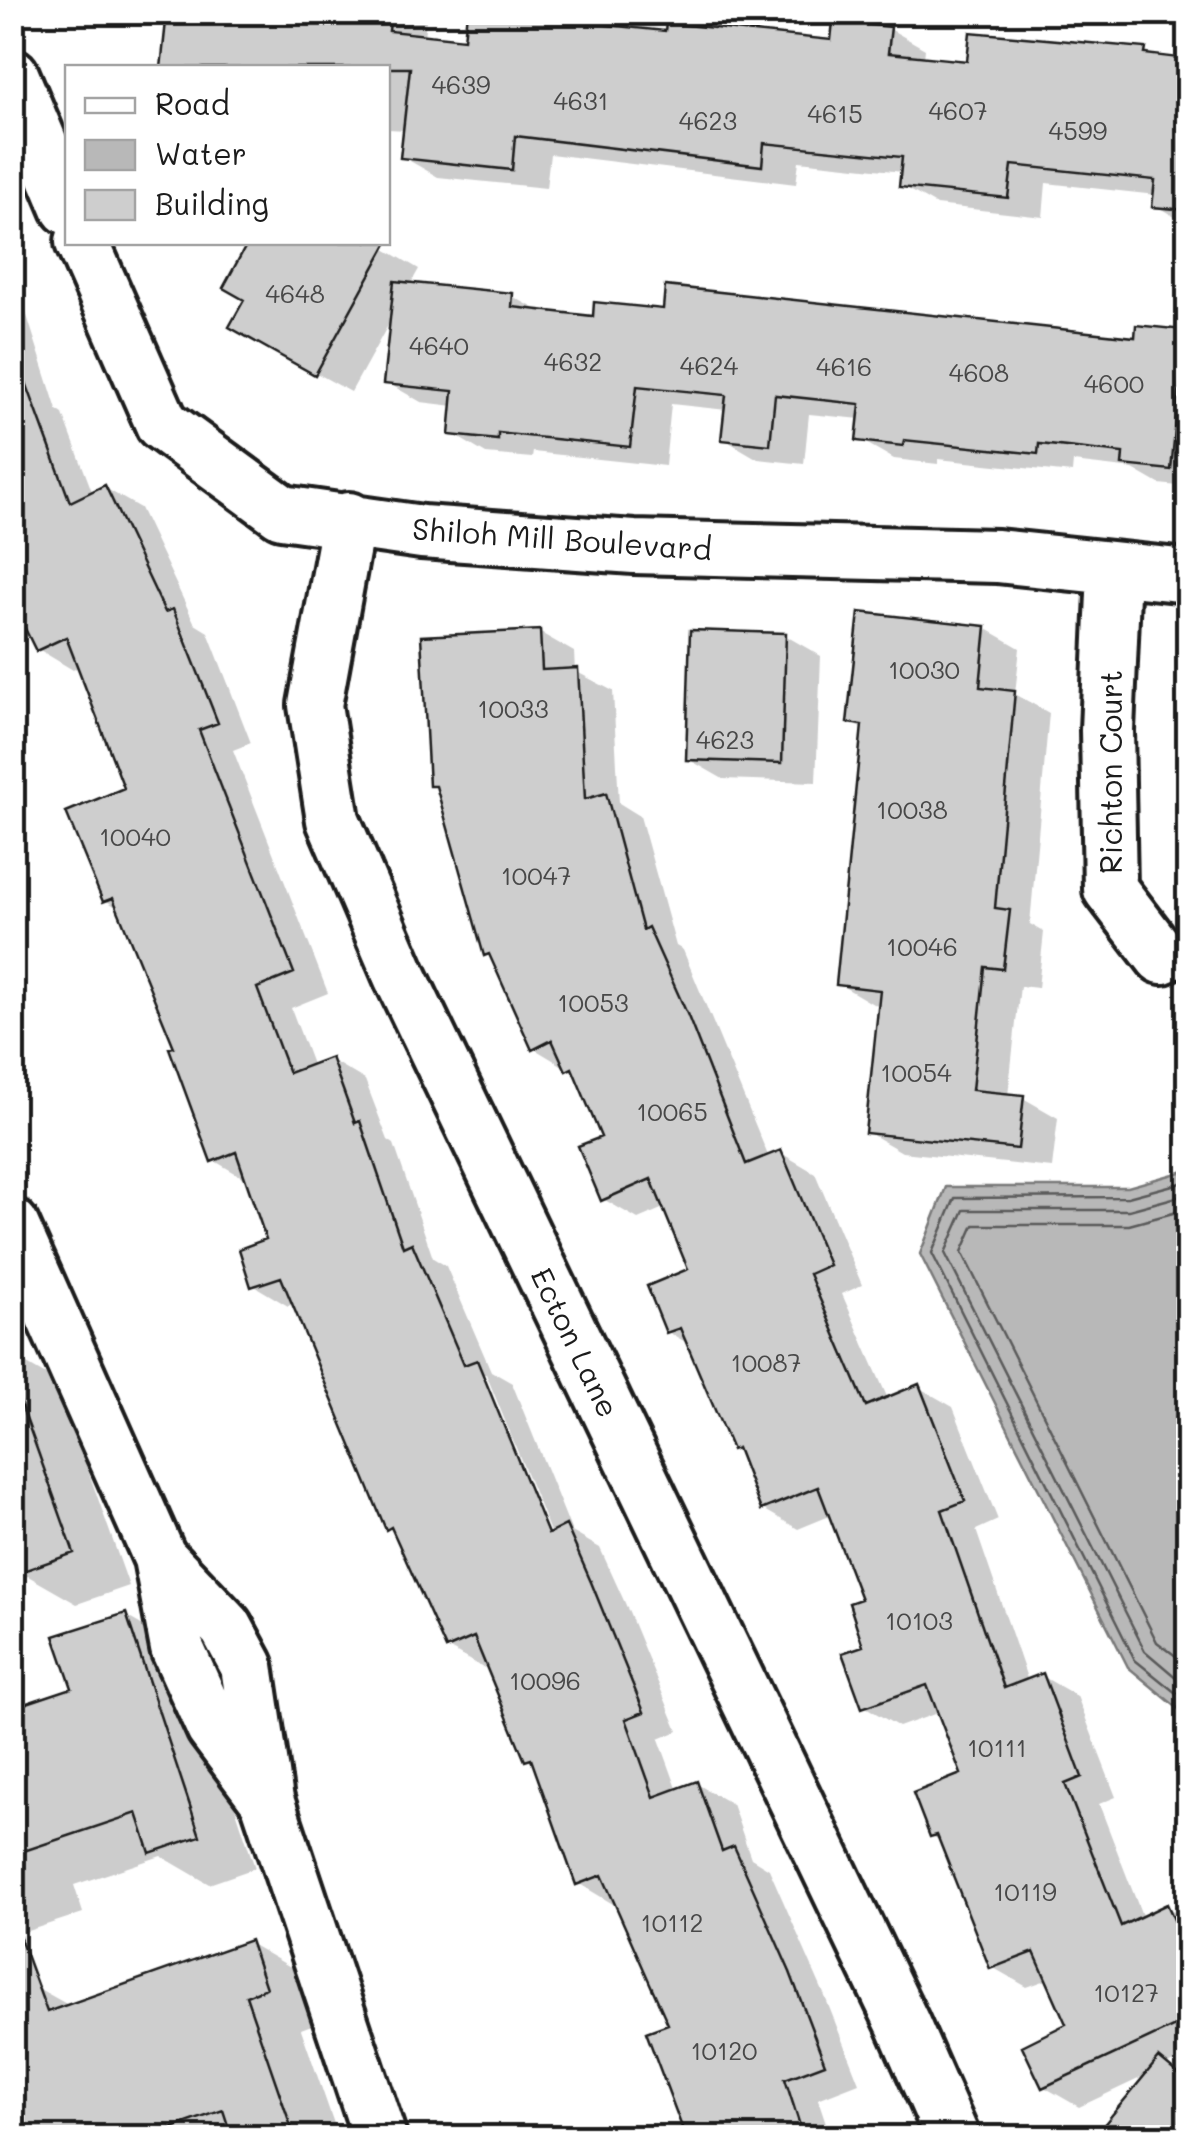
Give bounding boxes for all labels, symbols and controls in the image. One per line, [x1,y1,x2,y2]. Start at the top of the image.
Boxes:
legend [65,65,390,245]
house number: 4639 [431,68,491,100]
text: Road [155,83,230,123]
house number: 4631 [553,84,609,116]
house number: 4607 [928,94,988,126]
house number: 4615 [807,97,863,129]
house number: 4623 [679,104,737,136]
house number: 4599 [1049,114,1108,146]
text: Water [155,133,247,173]
text: Building [155,183,269,223]
house number: 4648 [265,277,325,309]
house number: 4640 [409,329,469,361]
house number: 4632 [544,345,602,377]
house number: 4624 [680,349,739,381]
house number: 4616 [816,350,872,382]
house number: 4608 [949,356,1009,388]
house number: 4600 [1084,367,1144,399]
street label: Shiloh Mill Boulevard [411,508,713,568]
house number: 10030 [888,653,960,685]
street label: Richton Court [1090,670,1130,874]
house number: 10033 [477,692,549,724]
house number: 4623 [696,723,754,755]
house number: 10038 [876,793,948,825]
house number: 10040 [99,820,171,852]
house number: 10047 [501,859,571,891]
house number: 10046 [886,930,958,962]
house number: 10053 [557,986,629,1018]
house number: 10054 [880,1056,952,1088]
house number: 10065 [636,1095,708,1127]
street label: Ecton Lane [523,1261,629,1423]
house number: 10087 [730,1346,802,1378]
house number: 10103 [885,1604,953,1636]
house number: 10096 [509,1664,581,1696]
house number: 10111 [967,1731,1027,1763]
house number: 10119 [993,1875,1057,1907]
house number: 10112 [641,1906,703,1938]
house number: 10127 [1093,1976,1159,2008]
house number: 10120 [690,2034,758,2066]

